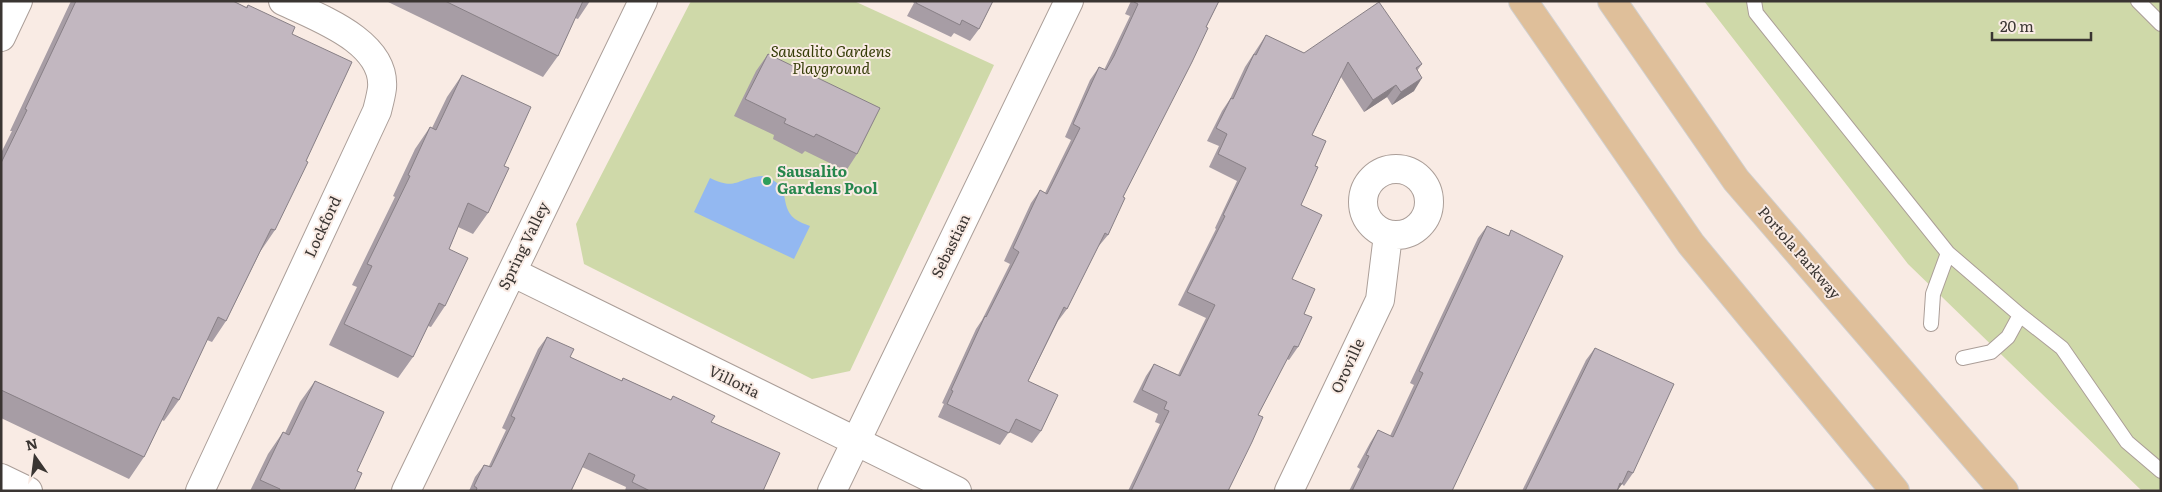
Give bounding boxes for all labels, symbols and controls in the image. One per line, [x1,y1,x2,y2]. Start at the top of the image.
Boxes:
scale bar [1992,10,2091,42]
text: 20 m [2000,14,2034,37]
park label: Sausalito Gardens Playground [771,39,891,79]
place label: Sausalito Gardens Pool [777,159,878,199]
marker: Sausalito Gardens Pool [761,175,773,187]
street label: Lockford [297,192,346,261]
street label: Spring Valley [491,197,554,293]
street label: Portola Parkway [1753,200,1847,304]
street label: Sebastian [924,209,975,281]
street label: Oroville [1324,334,1370,397]
street label: Villoria [705,358,765,403]
north arrow [10,432,60,482]
text: N [23,432,40,455]

